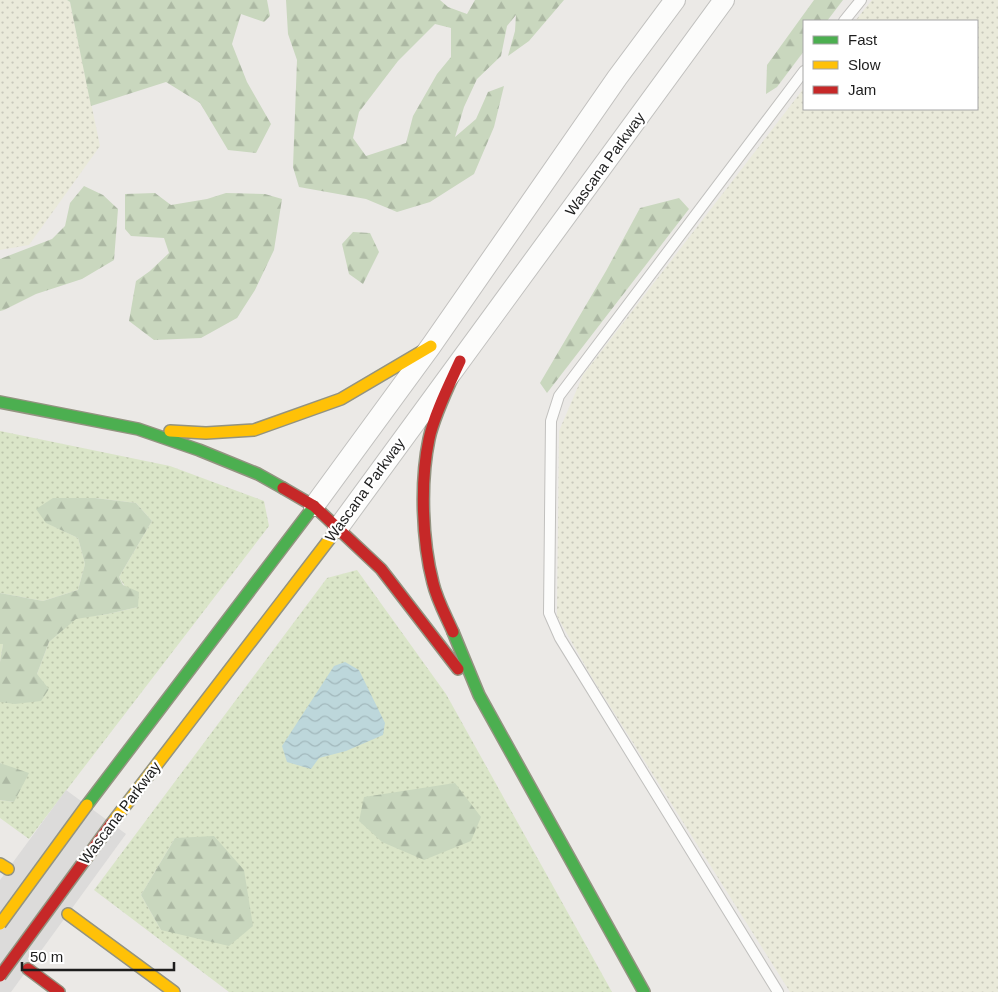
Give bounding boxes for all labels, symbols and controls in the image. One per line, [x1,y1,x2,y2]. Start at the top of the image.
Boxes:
legend [803,20,978,110]
text: Fast [848,31,878,48]
text: Slow [848,56,881,73]
text: Jam [848,81,876,98]
street label: Wascana Parkway [561,108,648,219]
street label: Wascana Parkway [321,434,408,545]
street label: Wascana Parkway [76,758,164,867]
scale bar [22,940,175,972]
text: 50 m [30,948,63,965]

